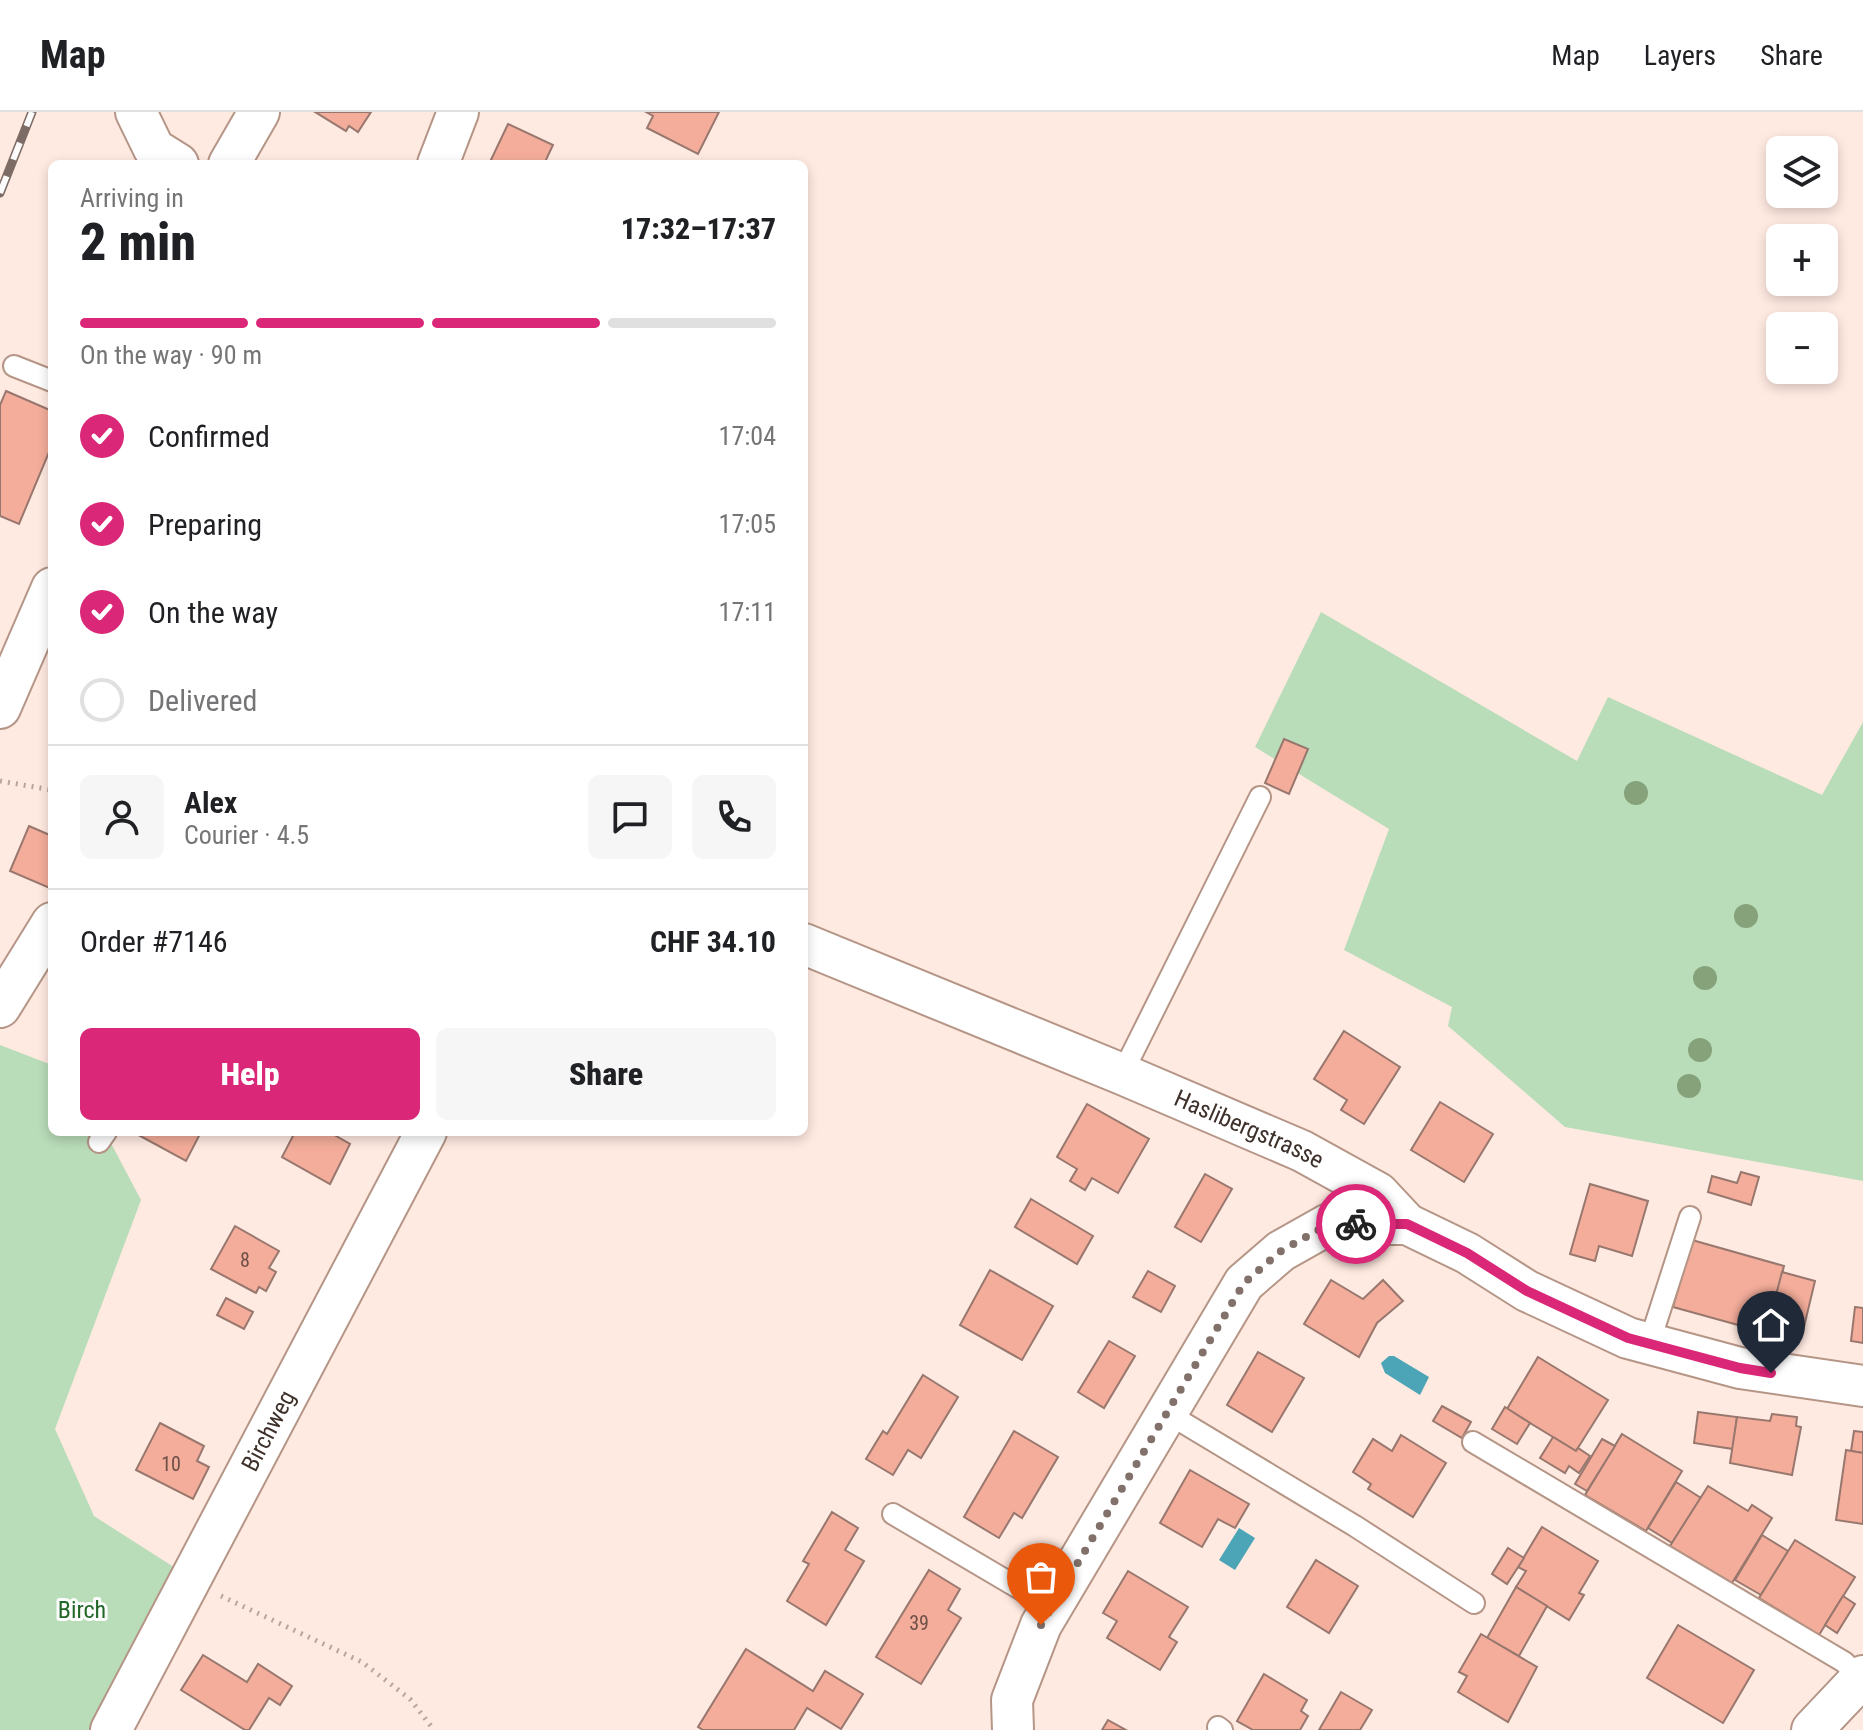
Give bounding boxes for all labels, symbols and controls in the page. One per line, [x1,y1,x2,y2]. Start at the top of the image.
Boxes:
text: Map [40,33,106,77]
text: Map [1551,39,1600,72]
text: Layers [1644,39,1716,72]
text: Share [1760,39,1823,72]
map controls [1766,136,1838,384]
button: layers [1766,136,1838,208]
text: Arriving in [80,183,184,213]
text: 17:32–17:37 [621,211,776,246]
text: 2 min [80,212,196,273]
button: + [1766,224,1838,296]
button: − [1766,312,1838,384]
text: On the way · 90 m [80,340,262,370]
icon: check [80,414,124,458]
text: Confirmed [148,419,270,454]
text: 17:04 [719,421,776,451]
icon: check [80,502,124,546]
text: Preparing [148,507,262,542]
text: 17:05 [719,509,776,539]
icon: check [80,590,124,634]
text: On the way [148,595,278,630]
text: 17:11 [719,597,776,627]
text: Delivered [148,683,257,718]
button: person [80,775,164,859]
button: chat [588,775,672,859]
button: phone [692,775,776,859]
text: Alex [184,785,237,820]
text: Courier · 4.5 [184,820,309,850]
text: Order #7146 [80,924,228,959]
text: CHF 34.10 [650,924,776,959]
button: Help [80,1028,420,1120]
button: Share [436,1028,776,1120]
street label: Haslibergstrasse [1170,1084,1329,1174]
courier [1316,1184,1396,1264]
icon: bike [1334,1202,1378,1246]
house number: 8 [240,1248,250,1272]
pin [1737,1291,1805,1373]
icon: home [1749,1303,1793,1347]
street label: Birchweg [236,1386,301,1476]
house number: 10 [161,1452,181,1476]
pin [1007,1543,1075,1625]
icon: bag [1019,1555,1063,1599]
park label: Birch [58,1596,106,1624]
house number: 39 [909,1611,929,1635]

